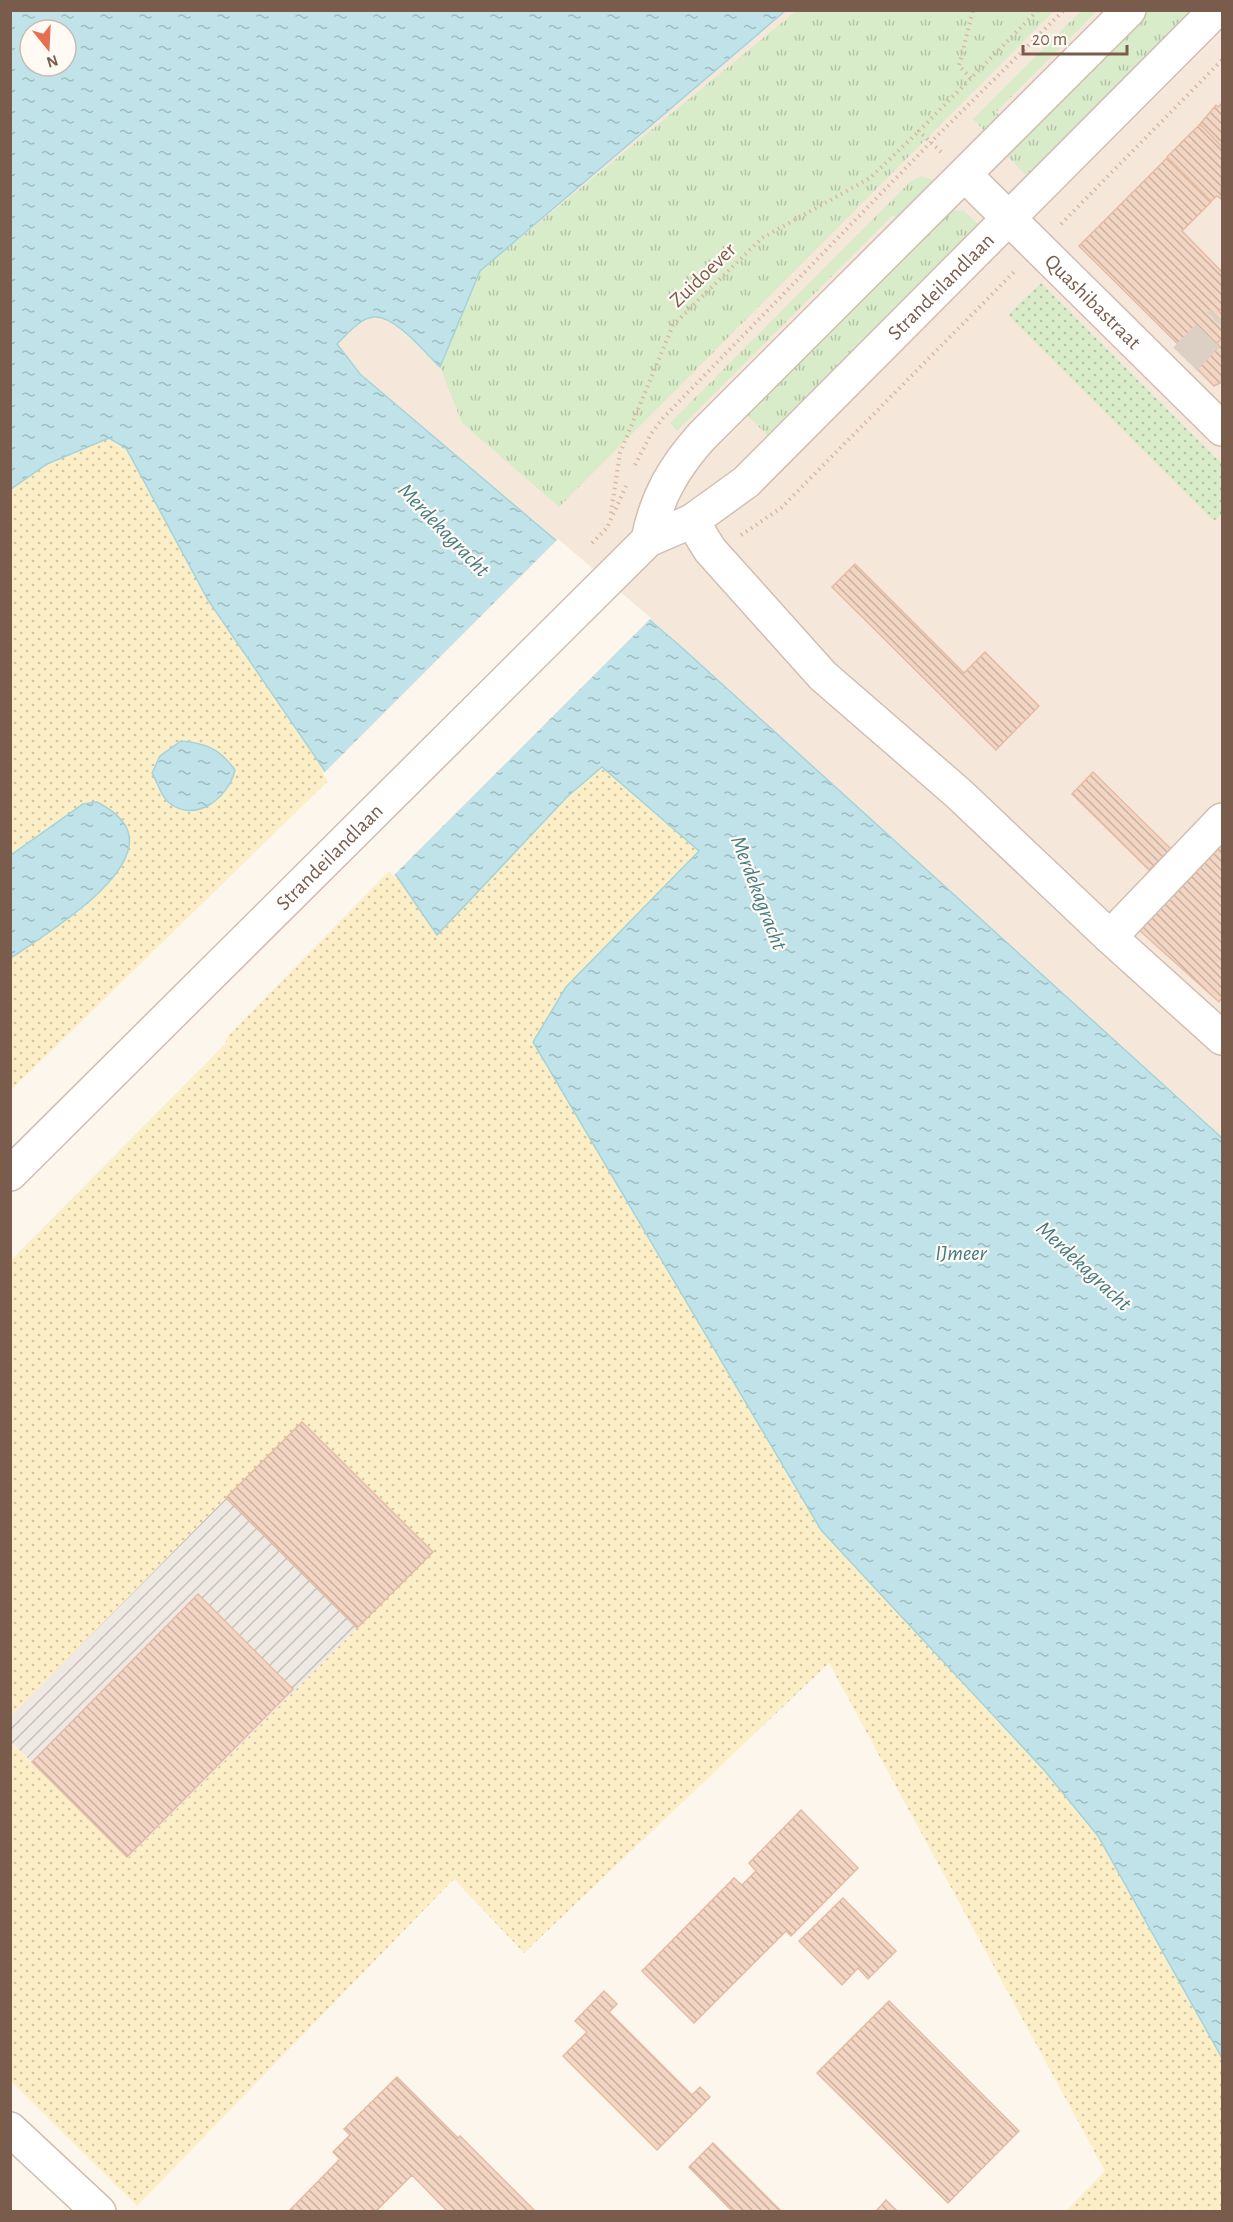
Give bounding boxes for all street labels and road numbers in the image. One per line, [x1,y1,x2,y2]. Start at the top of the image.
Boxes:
street label: Strandeilandlaan [884,229,998,344]
street label: Zuidoever [666,239,740,311]
street label: Quashibastraat [1041,250,1145,353]
street label: Strandeilandlaan [272,800,387,914]

